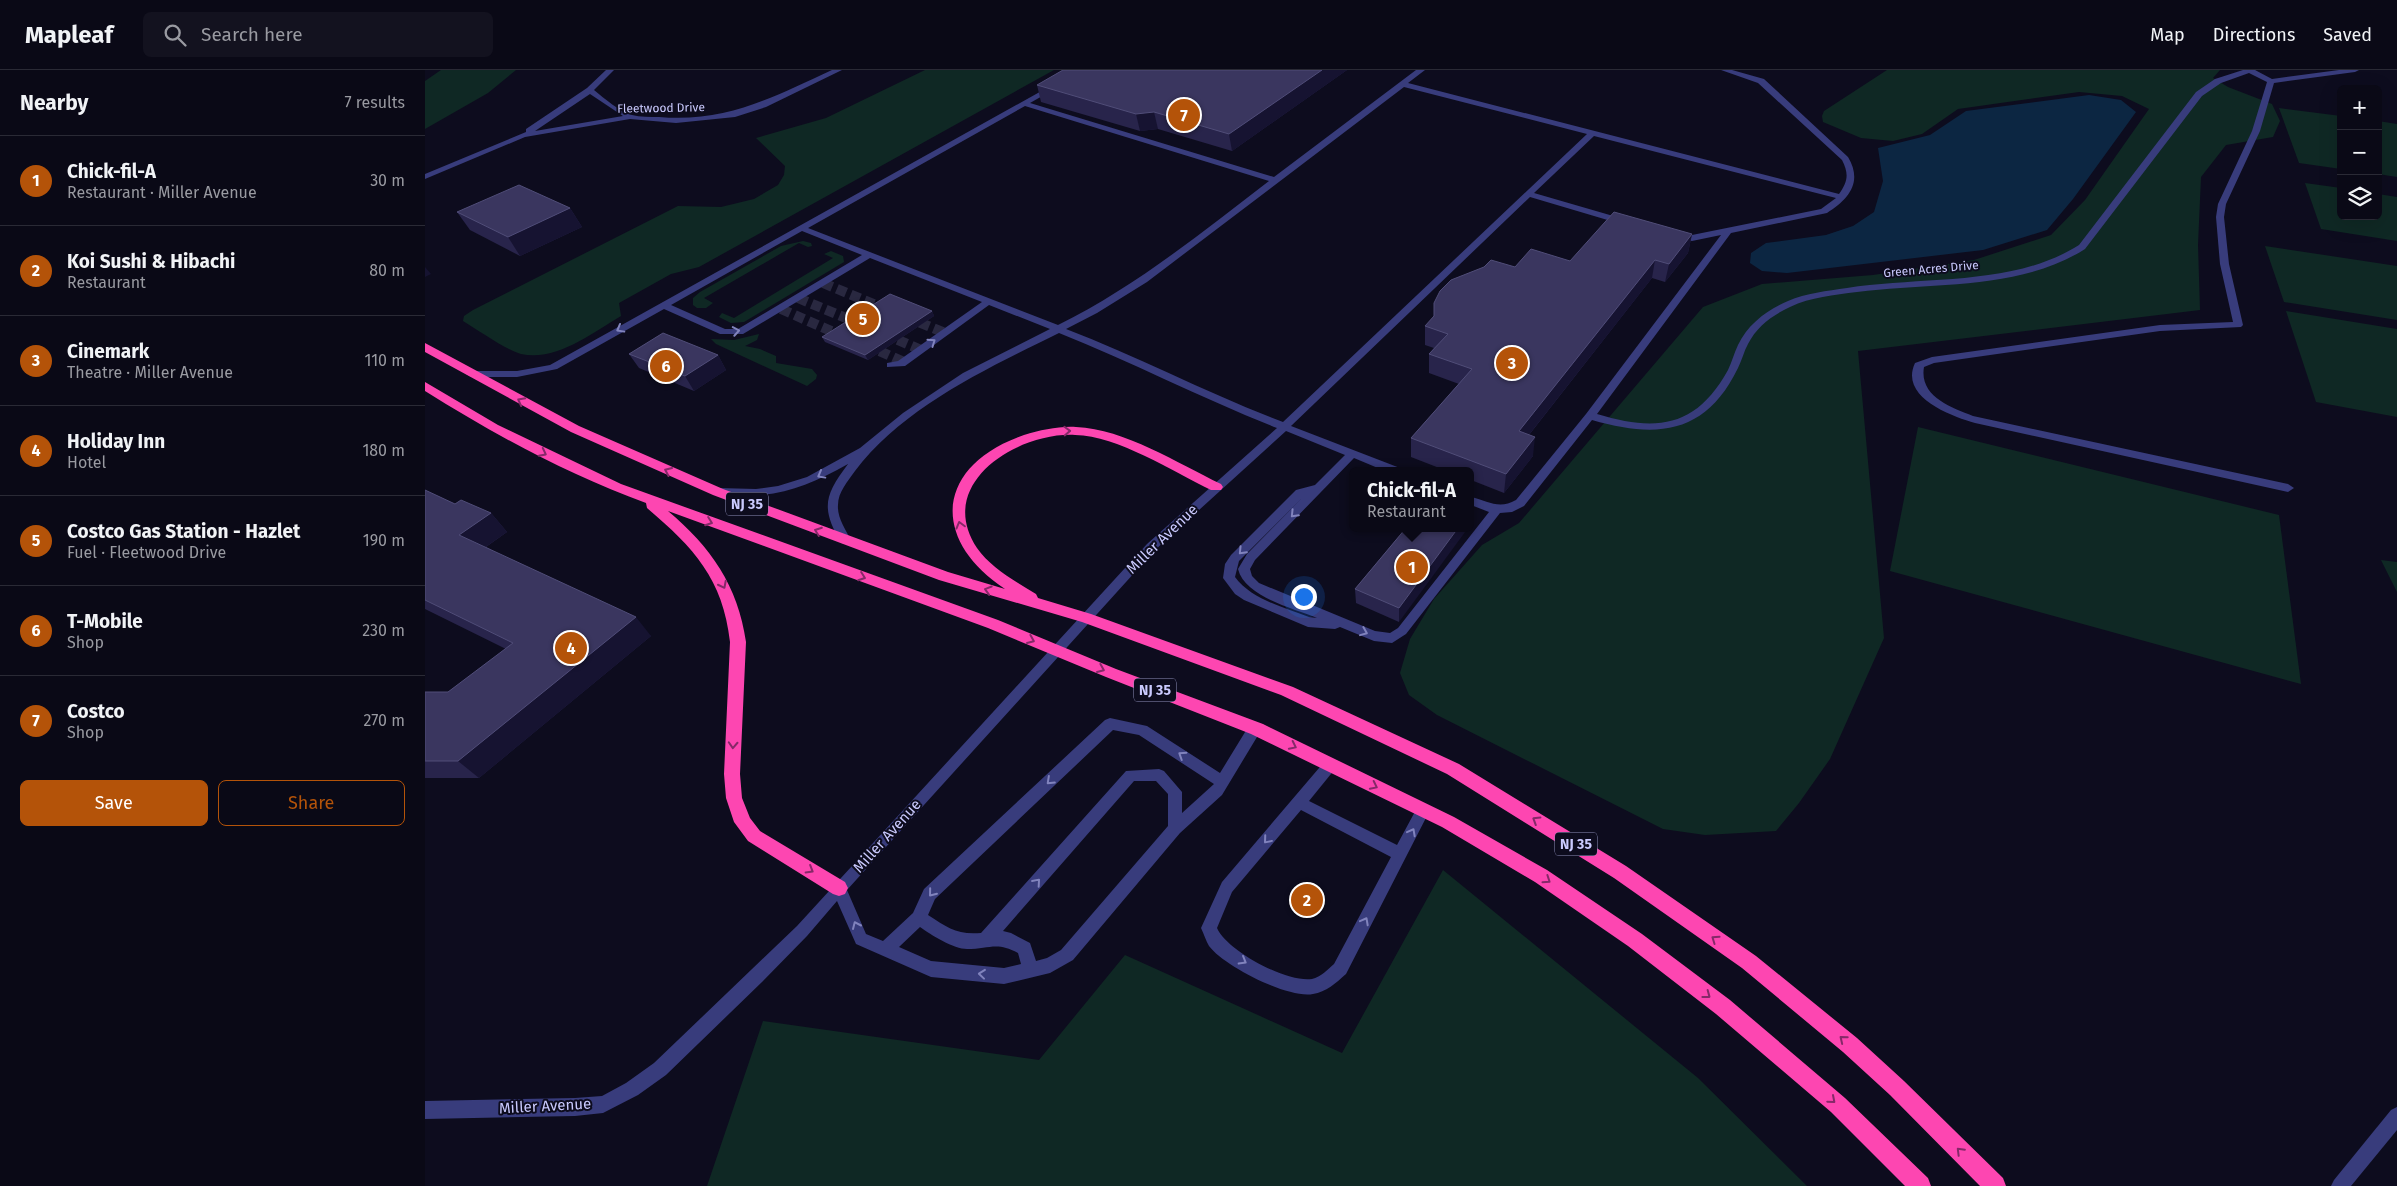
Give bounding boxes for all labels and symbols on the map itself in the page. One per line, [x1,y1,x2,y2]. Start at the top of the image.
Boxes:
pin: 7 [1168,96,1200,134]
street label: Fleetwood Drive [617,100,705,116]
street label: Green Acres Drive [1883,258,1979,280]
pin: 5 [847,300,879,338]
one-way arrow [617,323,626,333]
one-way arrow [731,327,740,337]
one-way arrow [926,339,936,348]
pin: 3 [1496,344,1528,382]
pin: 6 [650,347,682,385]
one-way arrow [517,397,526,407]
one-way arrow [1064,426,1071,436]
one-way arrow [538,447,547,457]
one-way arrow [664,466,673,477]
one-way arrow [818,469,827,479]
road number: NJ 35 [726,492,768,516]
street label: Miller Avenue [1123,500,1201,578]
one-way arrow [1291,508,1300,517]
one-way arrow [705,516,713,526]
one-way arrow [955,520,966,529]
one-way arrow [815,527,823,537]
one-way arrow [1239,545,1248,554]
pin: 1 [1396,548,1428,586]
one-way arrow [858,571,866,581]
one-way arrow [717,579,727,588]
your location [1291,584,1317,610]
one-way arrow [985,585,993,595]
one-way arrow [1360,627,1368,637]
pin: 4 [555,629,587,667]
one-way arrow [1026,634,1035,644]
one-way arrow [1096,663,1105,674]
road number: NJ 35 [1134,678,1176,702]
one-way arrow [1287,740,1296,750]
one-way arrow [728,741,739,749]
one-way arrow [1178,752,1187,762]
one-way arrow [1046,775,1055,784]
one-way arrow [1369,779,1378,790]
street label: Miller Avenue [849,796,925,876]
one-way arrow [1533,816,1542,826]
one-way arrow [1405,828,1415,837]
road number: NJ 35 [1555,832,1597,856]
one-way arrow [1264,834,1272,843]
one-way arrow [804,864,813,874]
one-way arrow [1541,874,1551,883]
one-way arrow [1031,879,1040,888]
pin: 2 [1291,881,1323,919]
one-way arrow [929,888,938,897]
one-way arrow [1359,917,1369,926]
one-way arrow [851,921,862,930]
one-way arrow [1711,936,1721,945]
one-way arrow [1238,955,1247,965]
one-way arrow [978,969,986,980]
one-way arrow [1702,990,1711,999]
one-way arrow [1839,1036,1848,1045]
one-way arrow [1826,1094,1835,1103]
street label: Miller Avenue [498,1095,592,1117]
one-way arrow [1957,1148,1966,1157]

